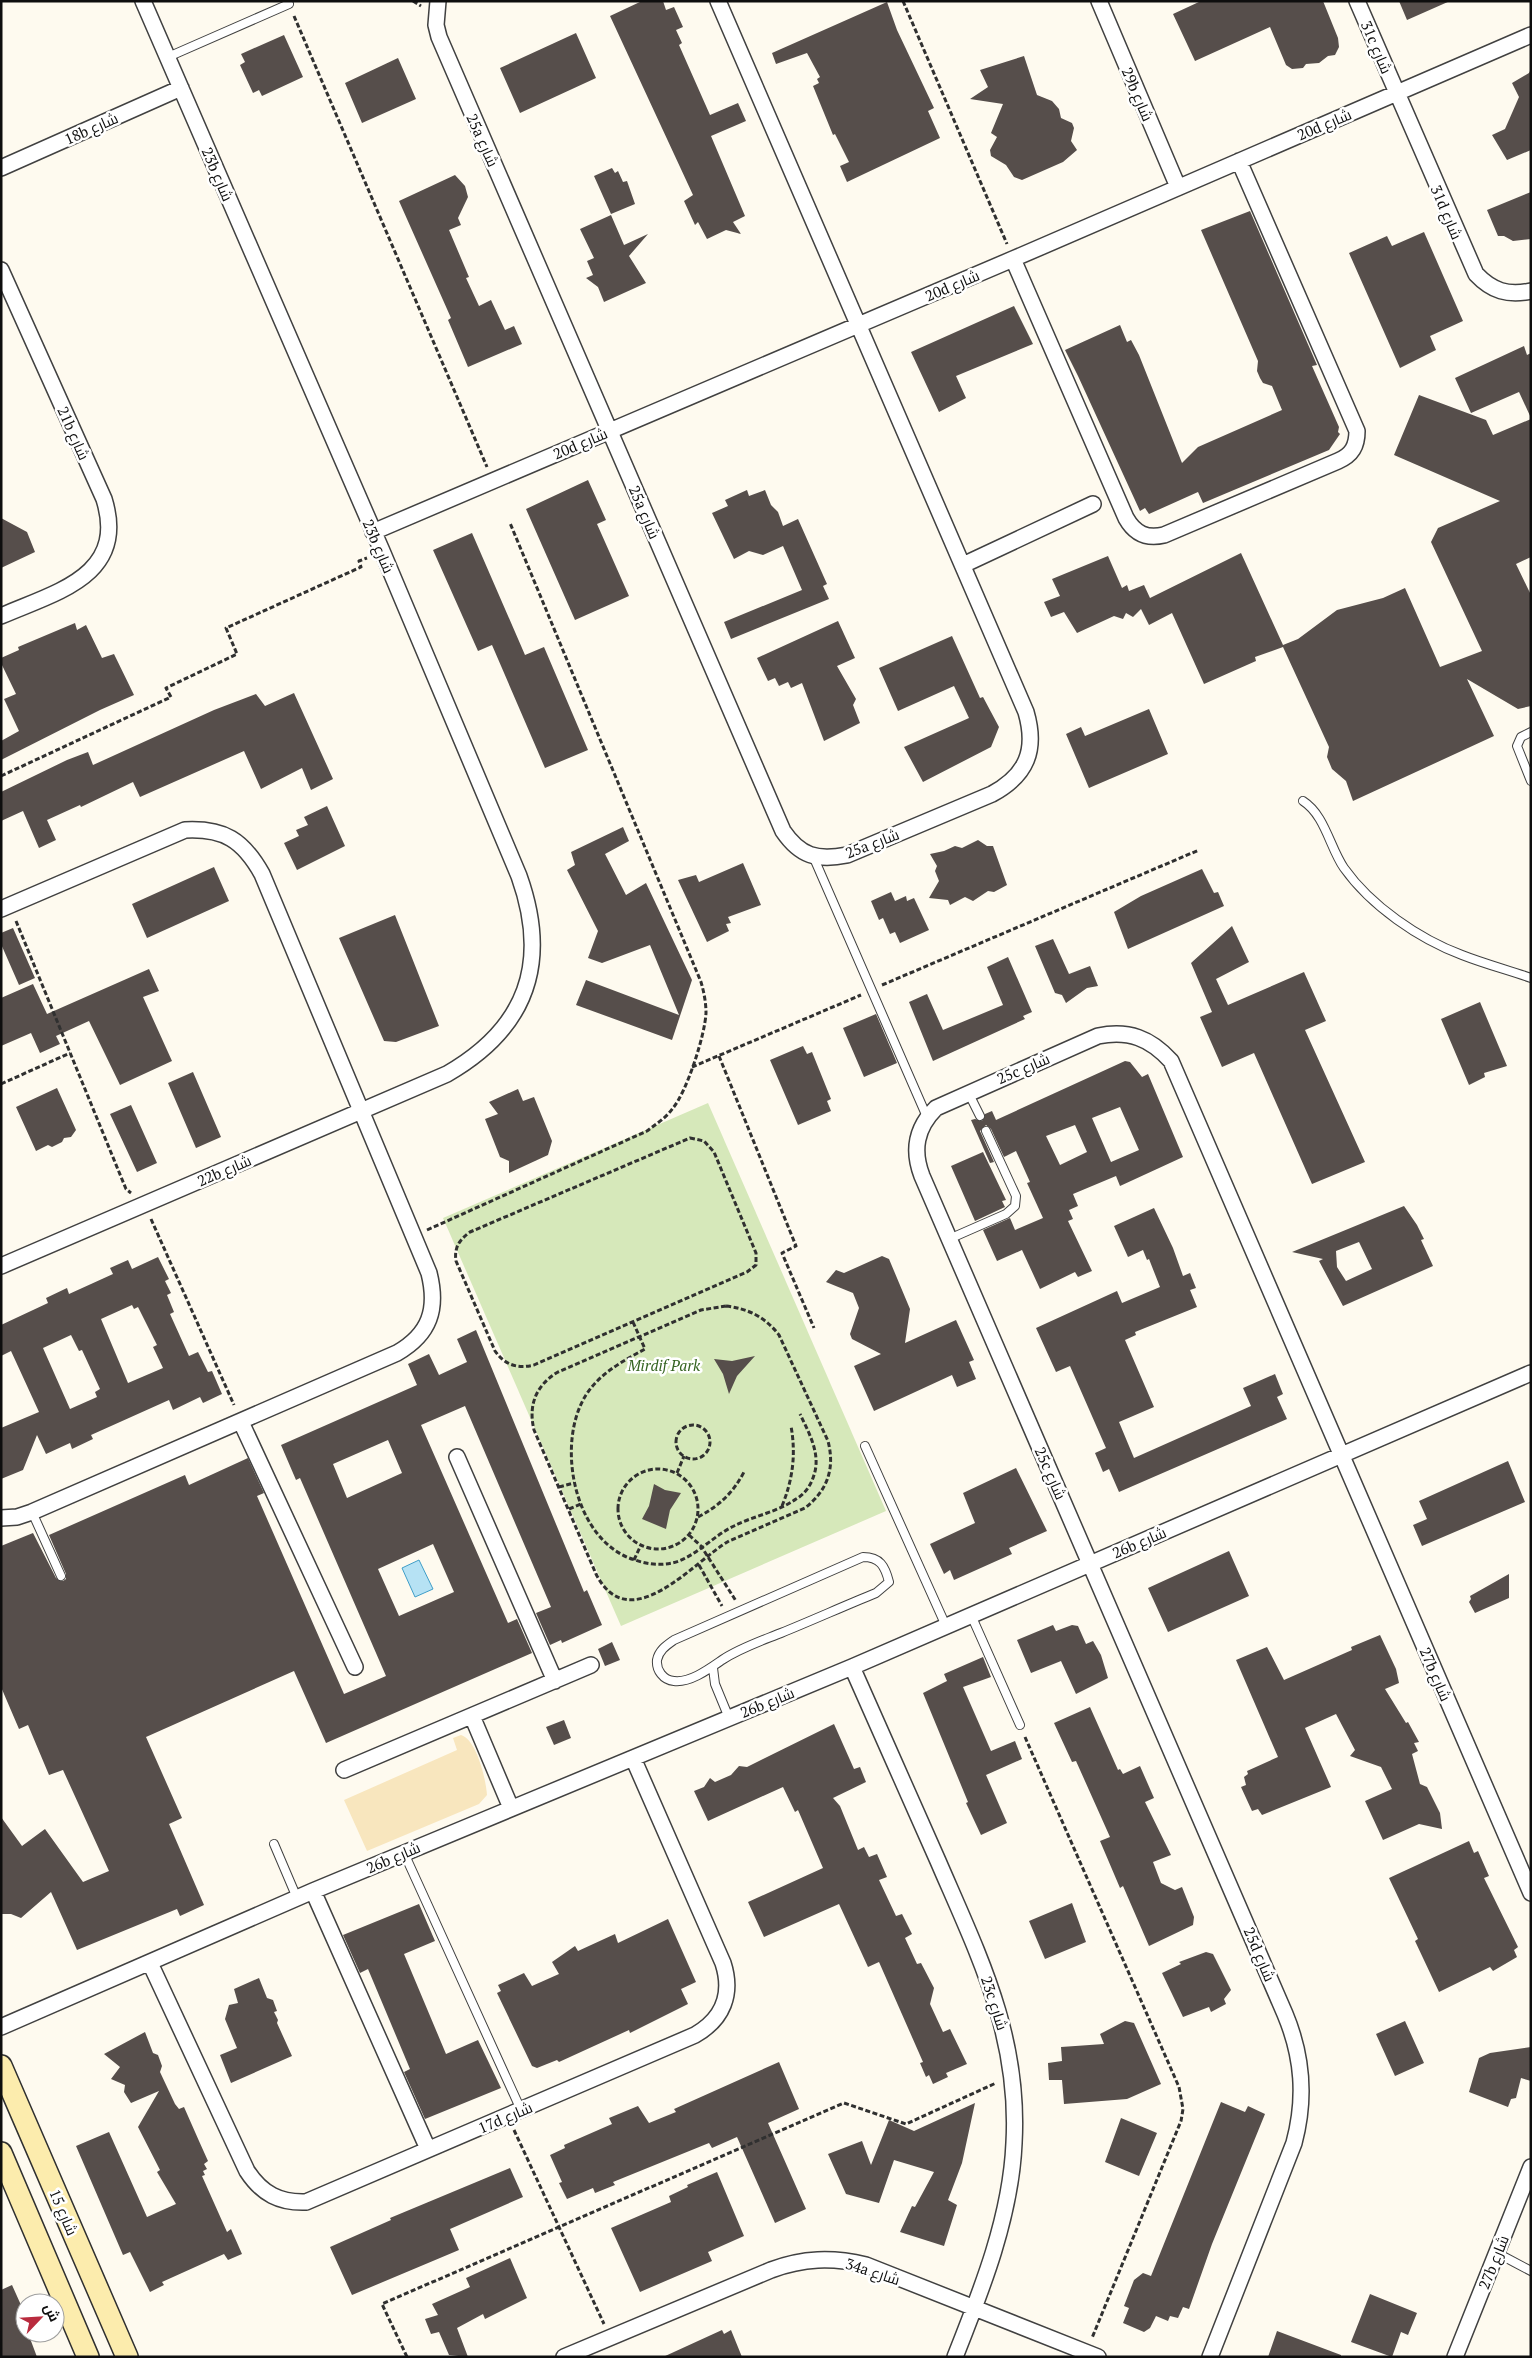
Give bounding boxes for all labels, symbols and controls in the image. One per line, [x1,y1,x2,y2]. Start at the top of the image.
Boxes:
street label: 31c شارع [1355,17,1397,77]
street label: 29b شارع [1116,64,1158,125]
street label: 20d شارع [1294,104,1355,146]
street label: 18b شارع [61,107,122,151]
street label: 25a شارع [461,110,504,171]
street label: 23b شارع [196,144,238,205]
street label: 31d شارع [1425,182,1467,243]
street label: 20d شارع [922,265,983,307]
street label: 21b شارع [51,403,95,464]
street label: 20d شارع [550,423,611,465]
street label: 25a شارع [623,482,665,543]
street label: 23b شارع [357,516,399,577]
street label: 25a شارع [842,824,903,864]
street label: 25c شارع [993,1048,1053,1090]
street label: 22b شارع [194,1150,255,1192]
park label: Mirdif Park [627,1355,701,1375]
street label: 25c شارع [1029,1443,1071,1503]
street label: 26b شارع [1109,1522,1170,1564]
street label: 27b شارع [1414,1644,1456,1705]
street label: 26b شارع [737,1682,798,1724]
street label: 26b شارع [363,1837,424,1879]
street label: 25d شارع [1238,1924,1280,1985]
street label: 23c شارع [975,1973,1013,2033]
street label: 17d شارع [475,2097,536,2139]
street label: شارع 15 [43,2186,83,2239]
street label: 27b شارع [1473,2232,1515,2293]
street label: 34a شارع [843,2253,903,2291]
north arrow [15,2293,65,2343]
text: ش [40,2300,65,2324]

